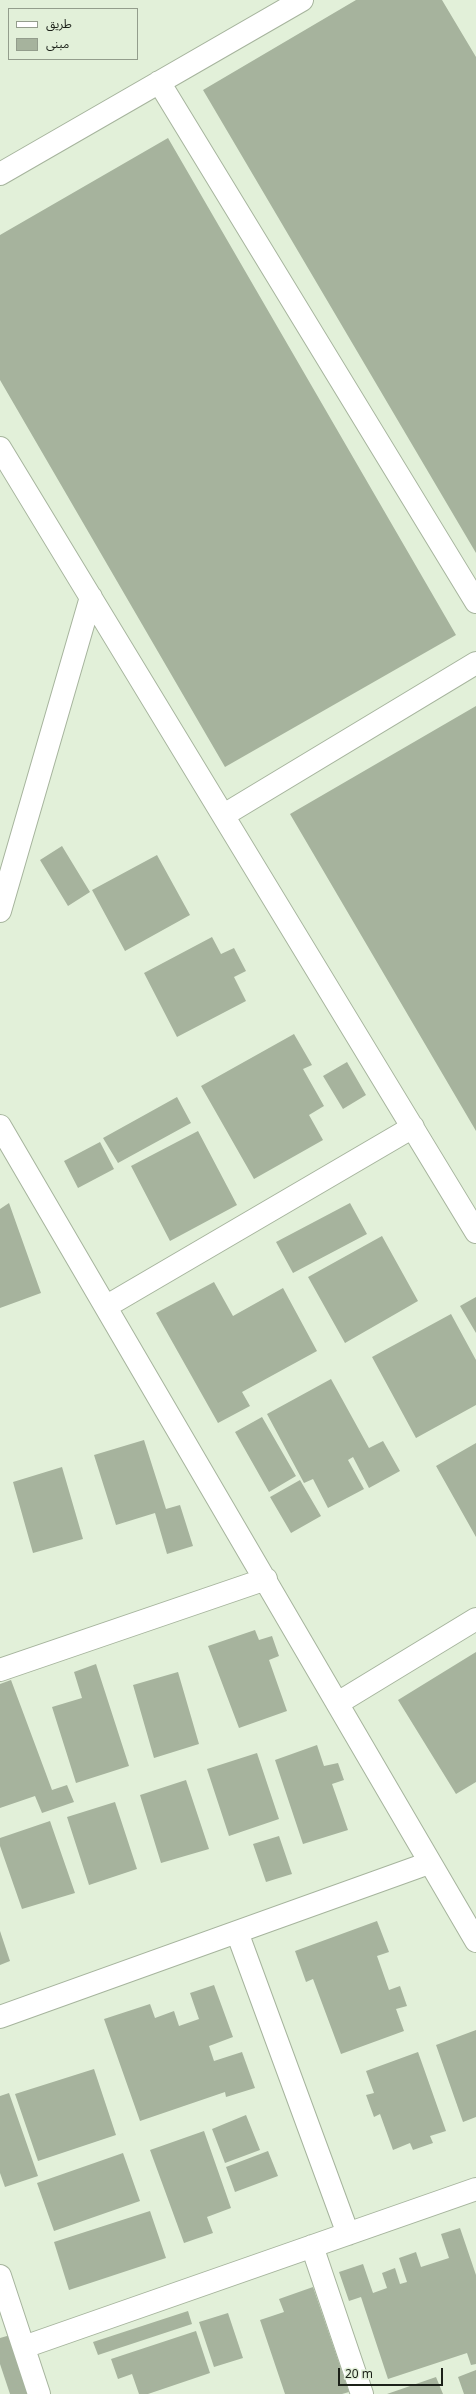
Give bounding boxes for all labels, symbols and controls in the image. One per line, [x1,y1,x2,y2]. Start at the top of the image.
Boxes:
legend [8,8,138,60]
text: طريق [46,12,72,37]
text: مبنى [46,32,69,57]
scale bar [340,2360,445,2386]
text: 20 m [345,2362,373,2387]

